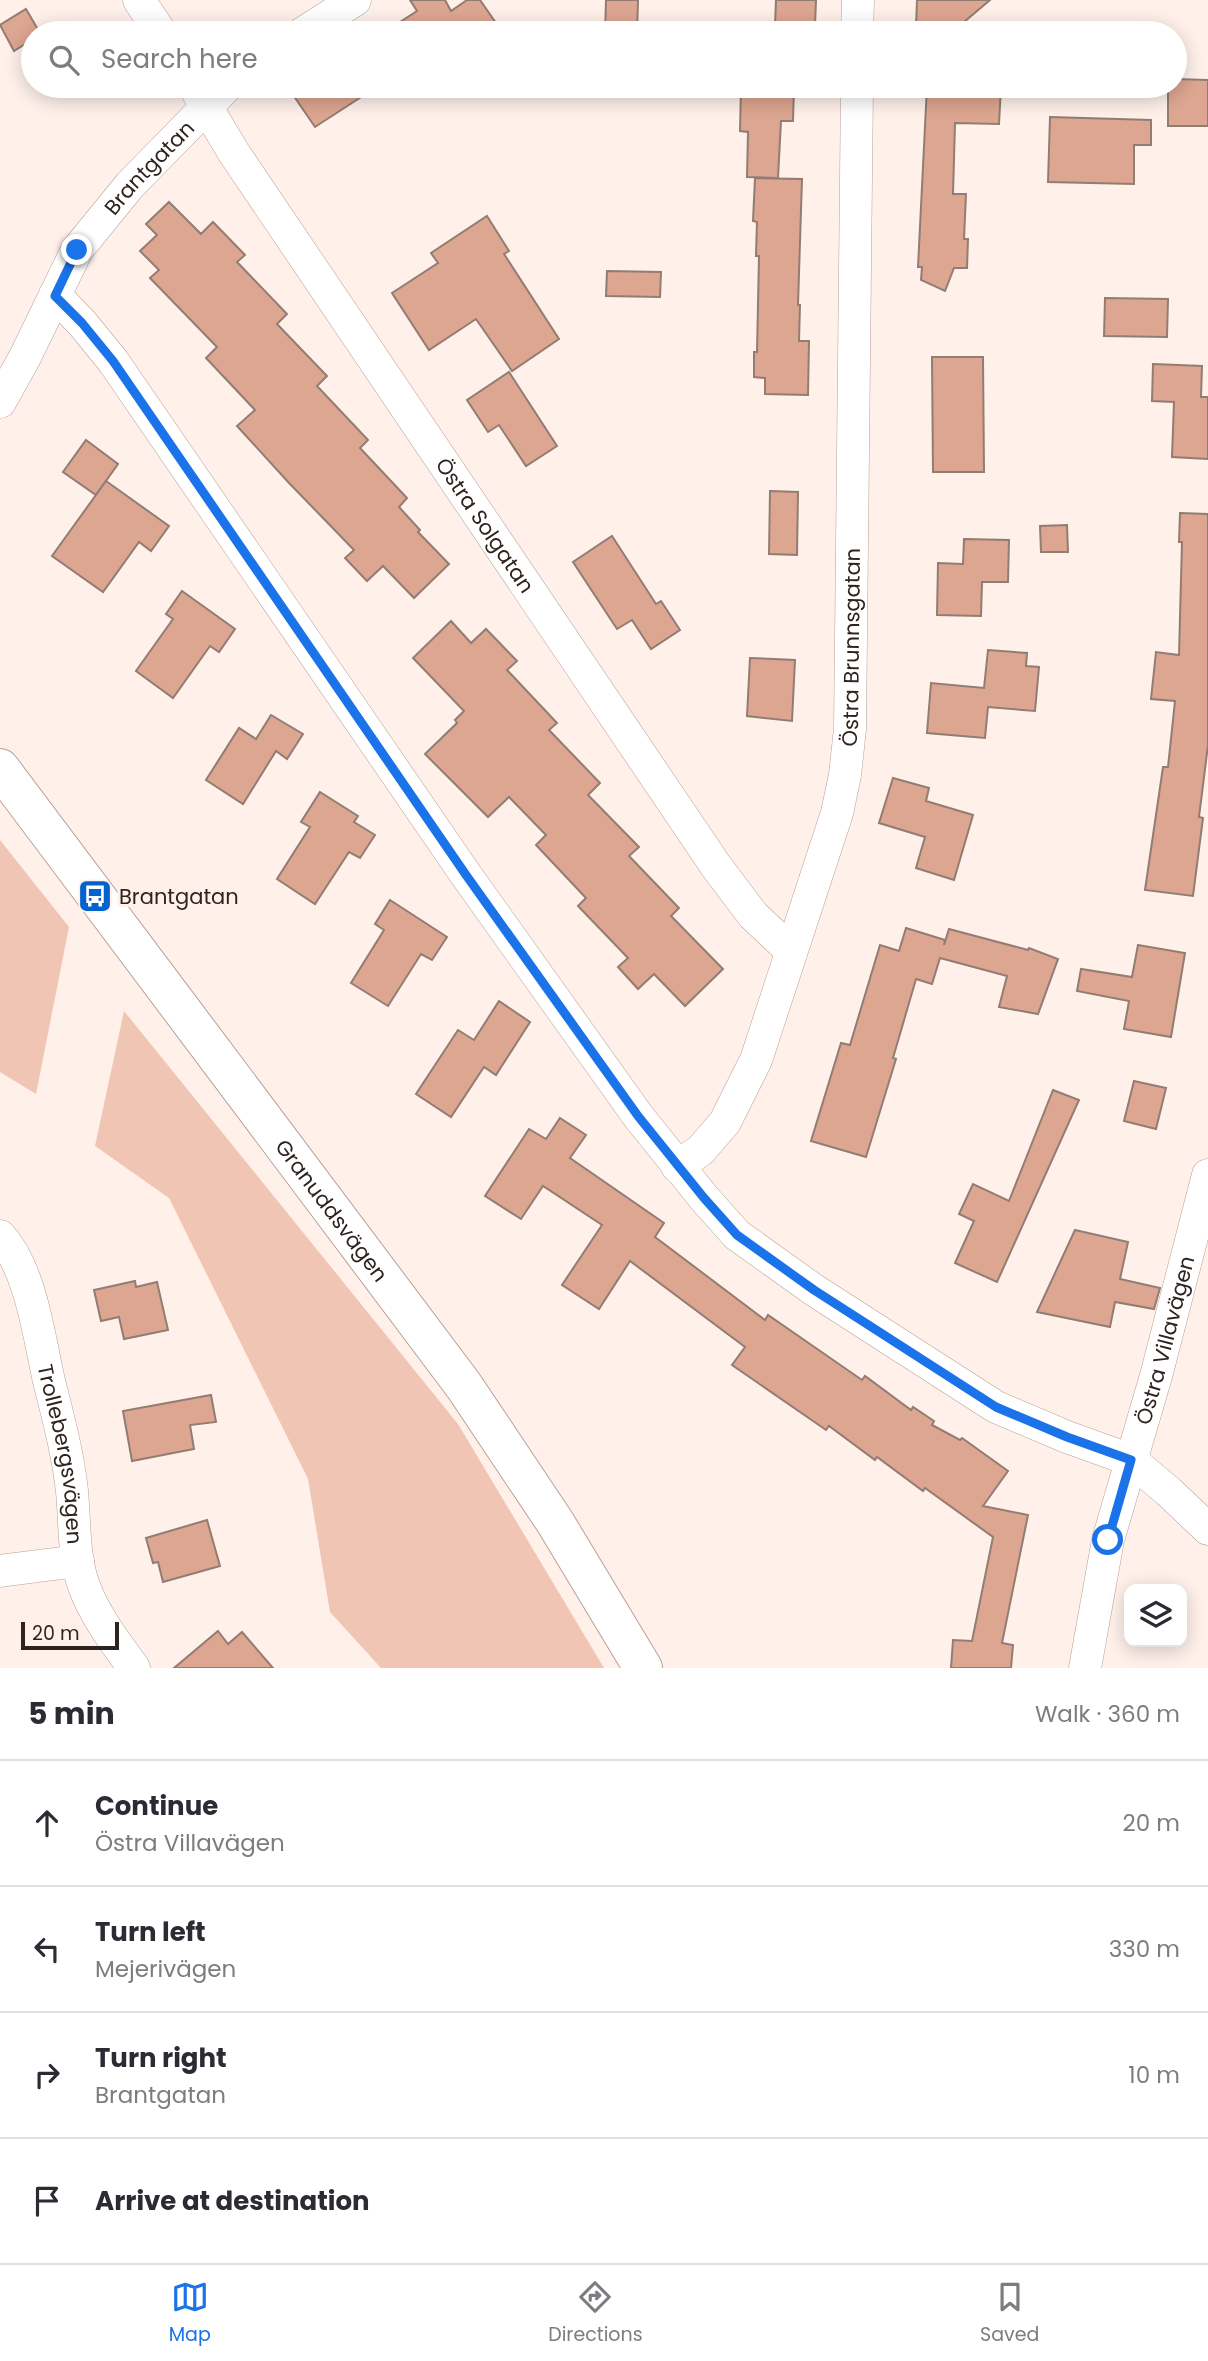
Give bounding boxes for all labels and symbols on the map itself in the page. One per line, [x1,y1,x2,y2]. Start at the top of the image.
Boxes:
street label: Brantgatan [97,114,200,221]
route end [61,234,92,265]
street label: Östra Solgatan [429,452,542,598]
street label: Östra Brunnsgatan [834,548,866,748]
bus stop icon: Brantgatan [76,877,114,915]
place label: Brantgatan [119,882,239,911]
street label: Granuddsvägen [269,1133,395,1287]
street label: Östra Villavägen [1128,1253,1201,1428]
street label: Trollebergsvägen [31,1361,90,1545]
route start [1092,1524,1123,1555]
scale bar [21,1619,119,1651]

